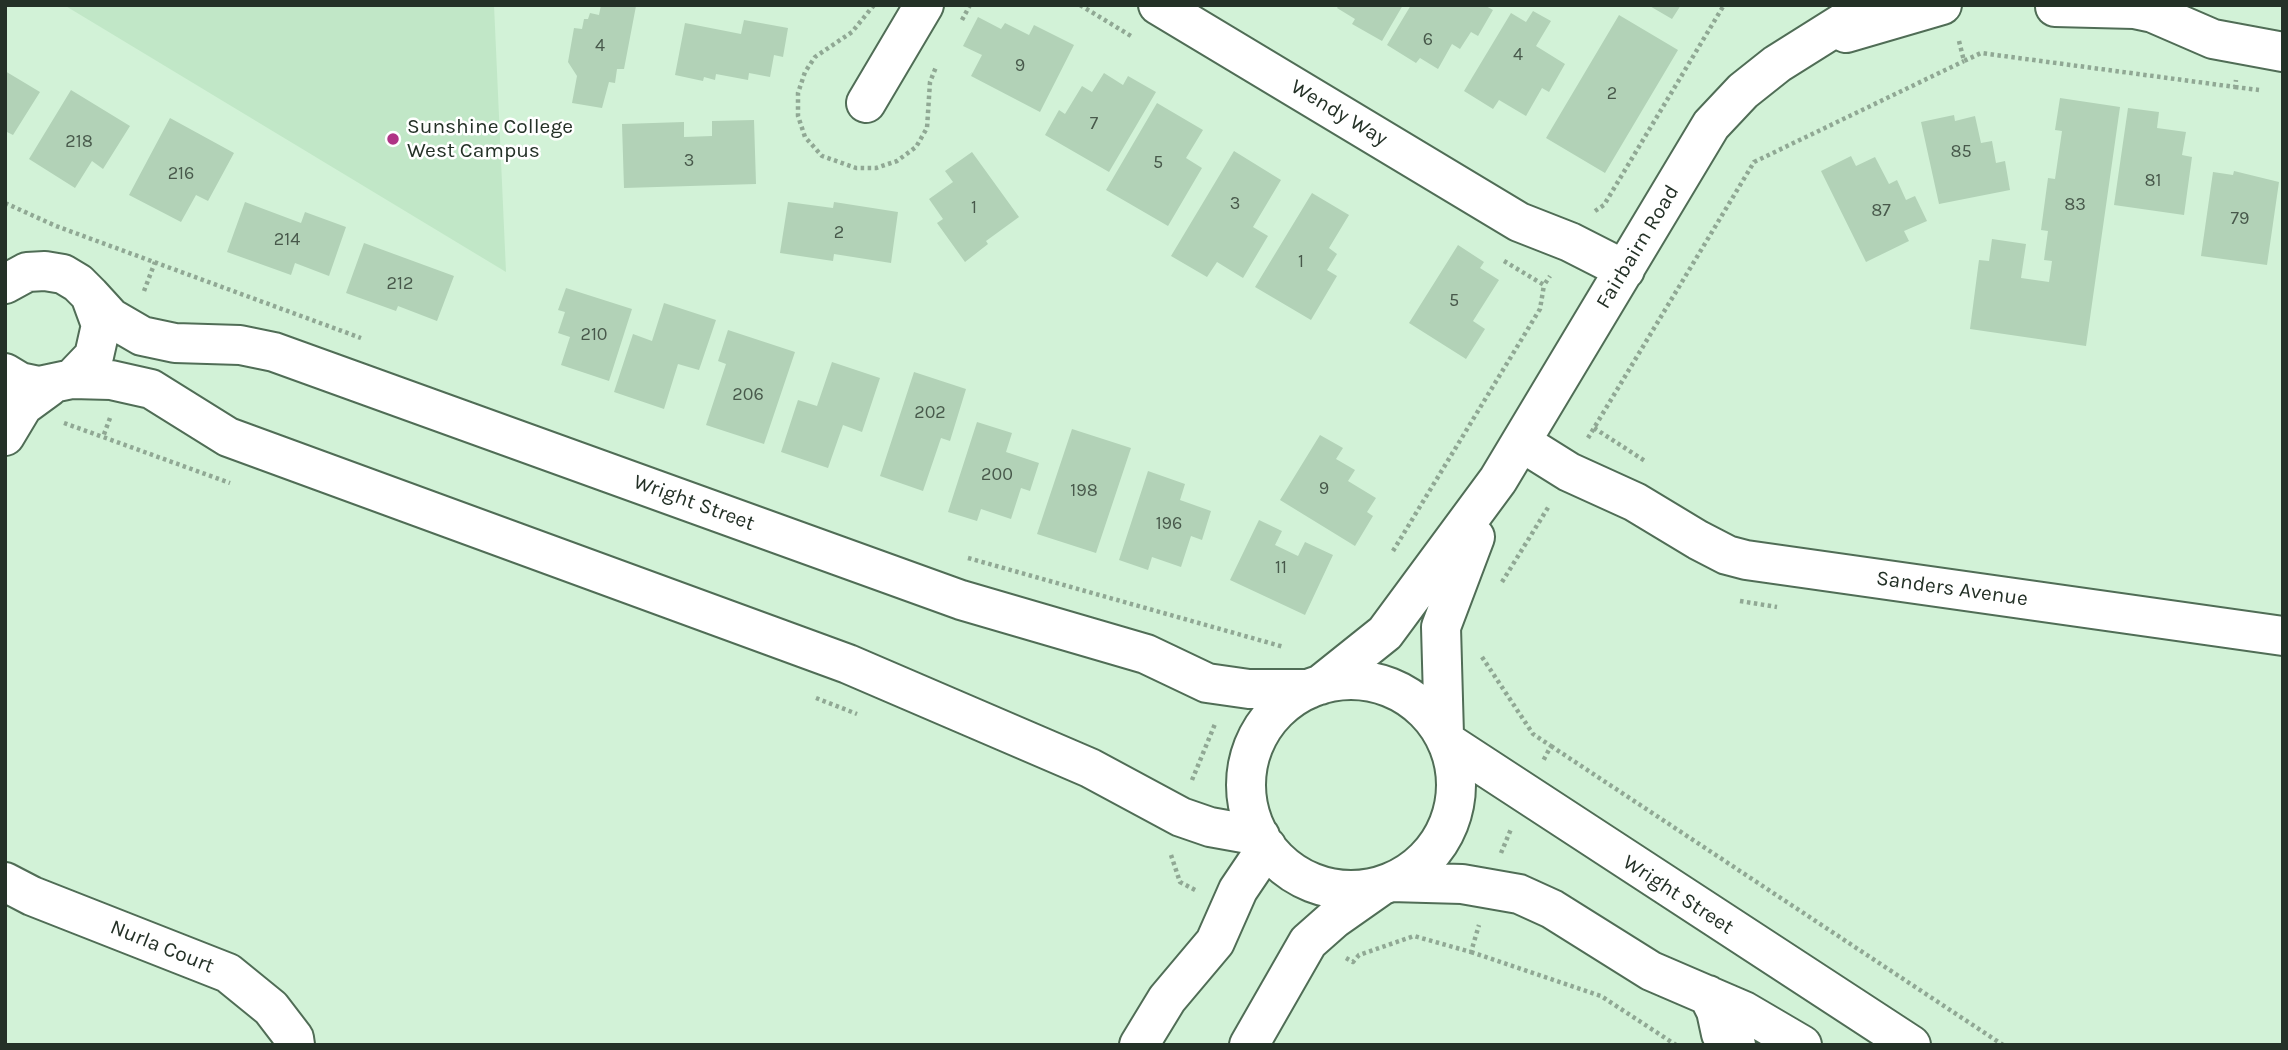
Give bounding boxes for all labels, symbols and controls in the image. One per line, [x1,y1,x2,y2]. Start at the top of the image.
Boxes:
house number: 6 [1423,29,1433,51]
house number: 4 [595,35,605,57]
house number: 4 [1513,44,1523,66]
house number: 9 [1015,55,1025,77]
street label: Wendy Way [1286,74,1392,152]
house number: 2 [1607,83,1617,105]
house number: 7 [1090,113,1098,135]
place label: Sunshine College West Campus [407,114,573,164]
house number: 218 [65,131,93,153]
marker: Sunshine College West Campus [385,131,401,147]
house number: 85 [1950,141,1972,163]
house number: 3 [684,150,694,172]
house number: 5 [1153,152,1163,174]
house number: 216 [168,163,194,185]
house number: 81 [2144,170,2162,192]
street label: Fairbairn Road [1591,181,1685,313]
house number: 3 [1230,193,1240,215]
house number: 83 [2064,194,2086,216]
house number: 1 [971,197,977,219]
house number: 87 [1871,200,1891,222]
house number: 79 [2231,208,2249,230]
house number: 2 [834,222,844,244]
house number: 214 [274,229,300,251]
house number: 1 [1298,251,1304,273]
house number: 212 [387,273,413,295]
house number: 5 [1449,290,1459,312]
house number: 210 [580,324,608,346]
house number: 206 [732,384,764,406]
house number: 202 [914,402,946,424]
house number: 200 [981,464,1013,486]
street label: Wright Street [630,469,758,537]
house number: 9 [1319,478,1329,500]
house number: 198 [1070,480,1098,502]
house number: 196 [1156,513,1182,535]
house number: 11 [1275,557,1287,579]
street label: Sanders Avenue [1875,566,2029,612]
street label: Wright Street [1618,850,1738,940]
street label: Nurla Court [106,915,218,979]

